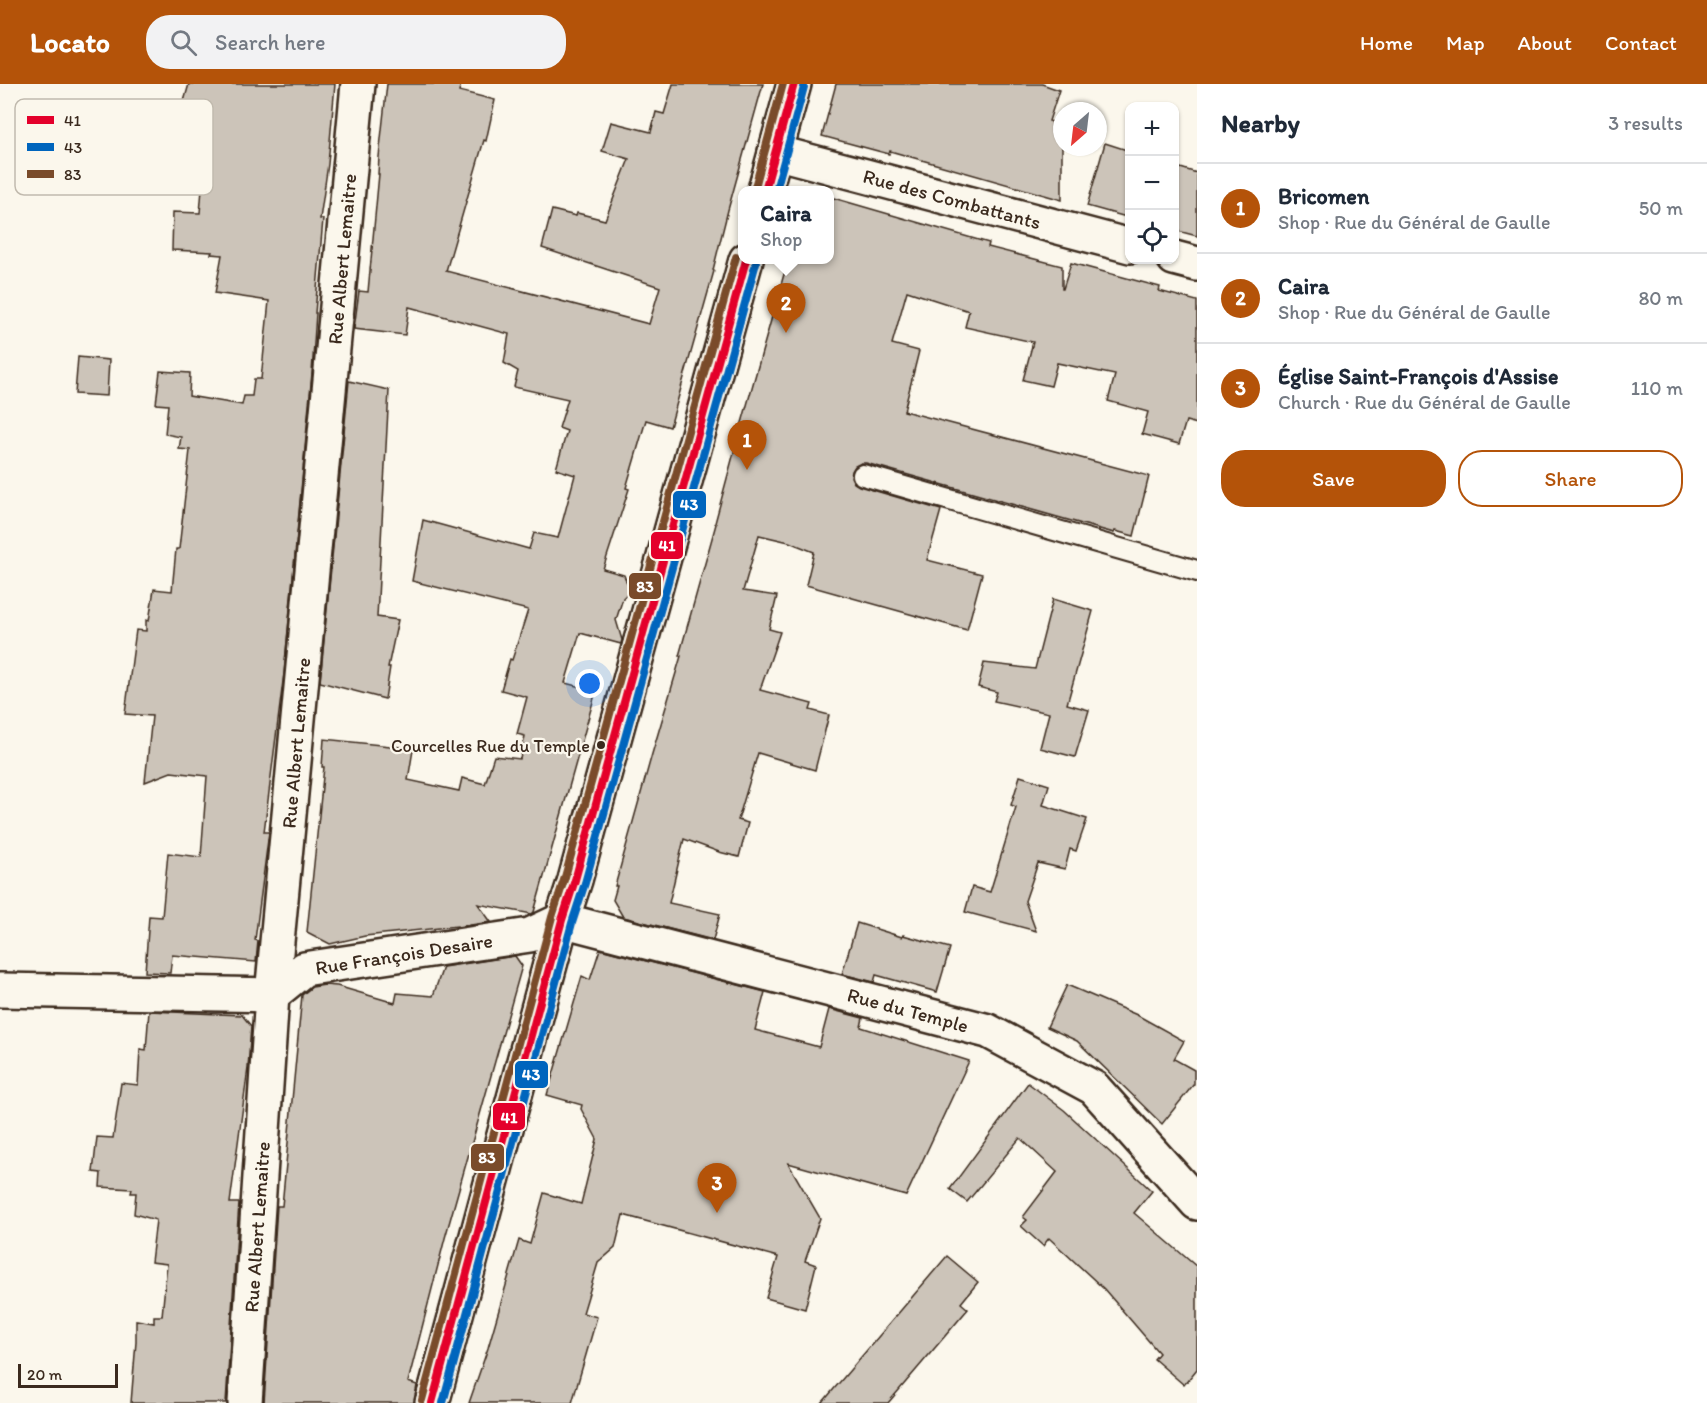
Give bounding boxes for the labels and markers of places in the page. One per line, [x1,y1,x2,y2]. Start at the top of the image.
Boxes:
pin: 2 [766,284,806,333]
pin: 1 [728,420,766,470]
place label: Courcelles Rue du Temple [391,735,590,757]
marker: Courcelles Rue du Temple [595,739,607,751]
pin: 3 [698,1164,736,1213]

